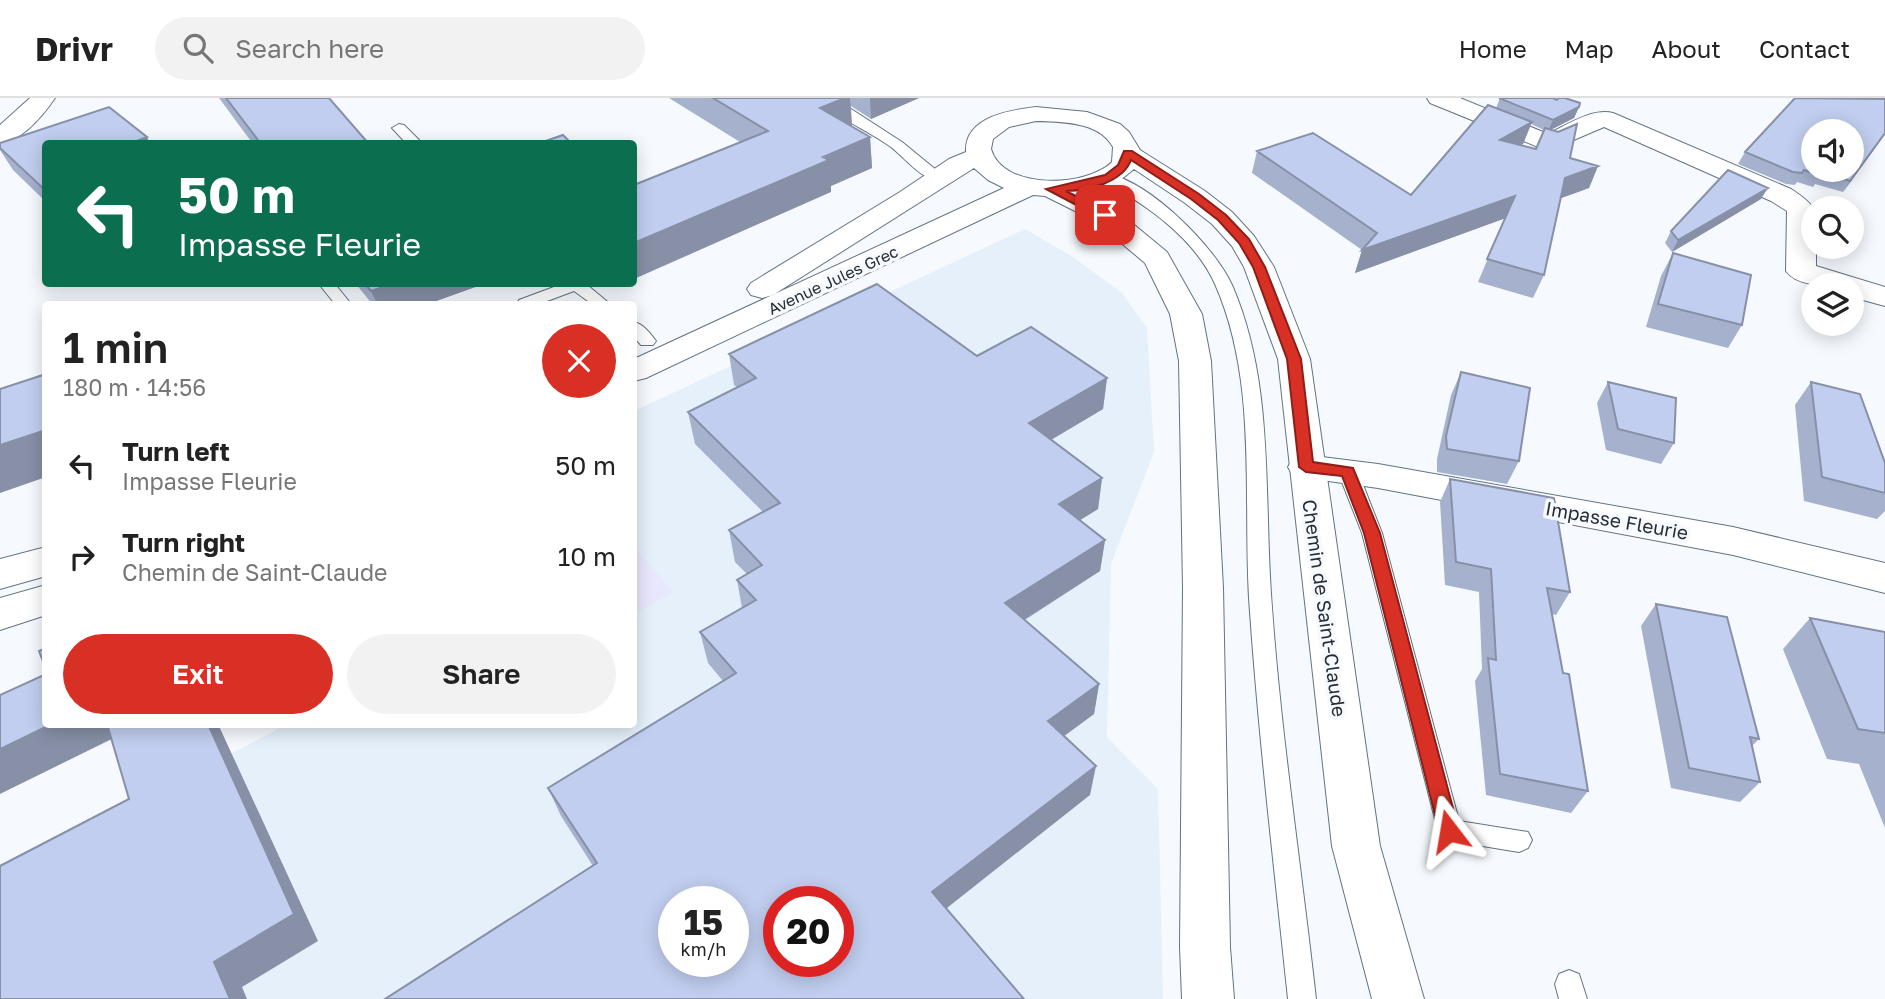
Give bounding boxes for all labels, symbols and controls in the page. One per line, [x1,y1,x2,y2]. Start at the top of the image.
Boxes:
search box [155,17,645,80]
text: Drivr [35,29,113,68]
icon: search [179,29,217,67]
text: Search here [235,33,384,64]
text: Home [1459,34,1527,63]
text: Map [1565,34,1614,63]
text: About [1652,34,1721,63]
text: Contact [1759,34,1850,63]
map controls [1801,119,1864,336]
button: sound [1801,119,1864,182]
text: 50 m [178,165,295,224]
icon: left [63,168,154,259]
pin [1075,185,1135,245]
icon: arrive [1086,196,1124,234]
button: search [1801,196,1864,259]
text: Impasse Fleurie [178,225,421,263]
street label: Avenue Jules Grec [765,241,901,319]
button: layers [1801,273,1864,336]
text: 1 min [63,322,168,372]
button: close [542,324,616,398]
text: 180 m · 14:56 [63,373,206,401]
text: Turn left [122,436,230,467]
icon: left [63,447,101,485]
text: 50 m [555,450,616,481]
text: Impasse Fleurie [122,467,297,495]
street label: Impasse Fleurie [1544,496,1690,544]
street label: Chemin de Saint-Claude [1298,498,1352,718]
text: Turn right [122,527,245,558]
icon: right [63,538,101,576]
text: 10 m [558,541,616,572]
text: Chemin de Saint-Claude [122,558,387,586]
button: Exit [63,634,333,714]
button: Share [347,634,616,714]
position arrow [1412,794,1486,868]
speed limit sign: 20 [763,886,854,977]
text: 15 [684,901,723,943]
text: km/h [681,938,726,960]

